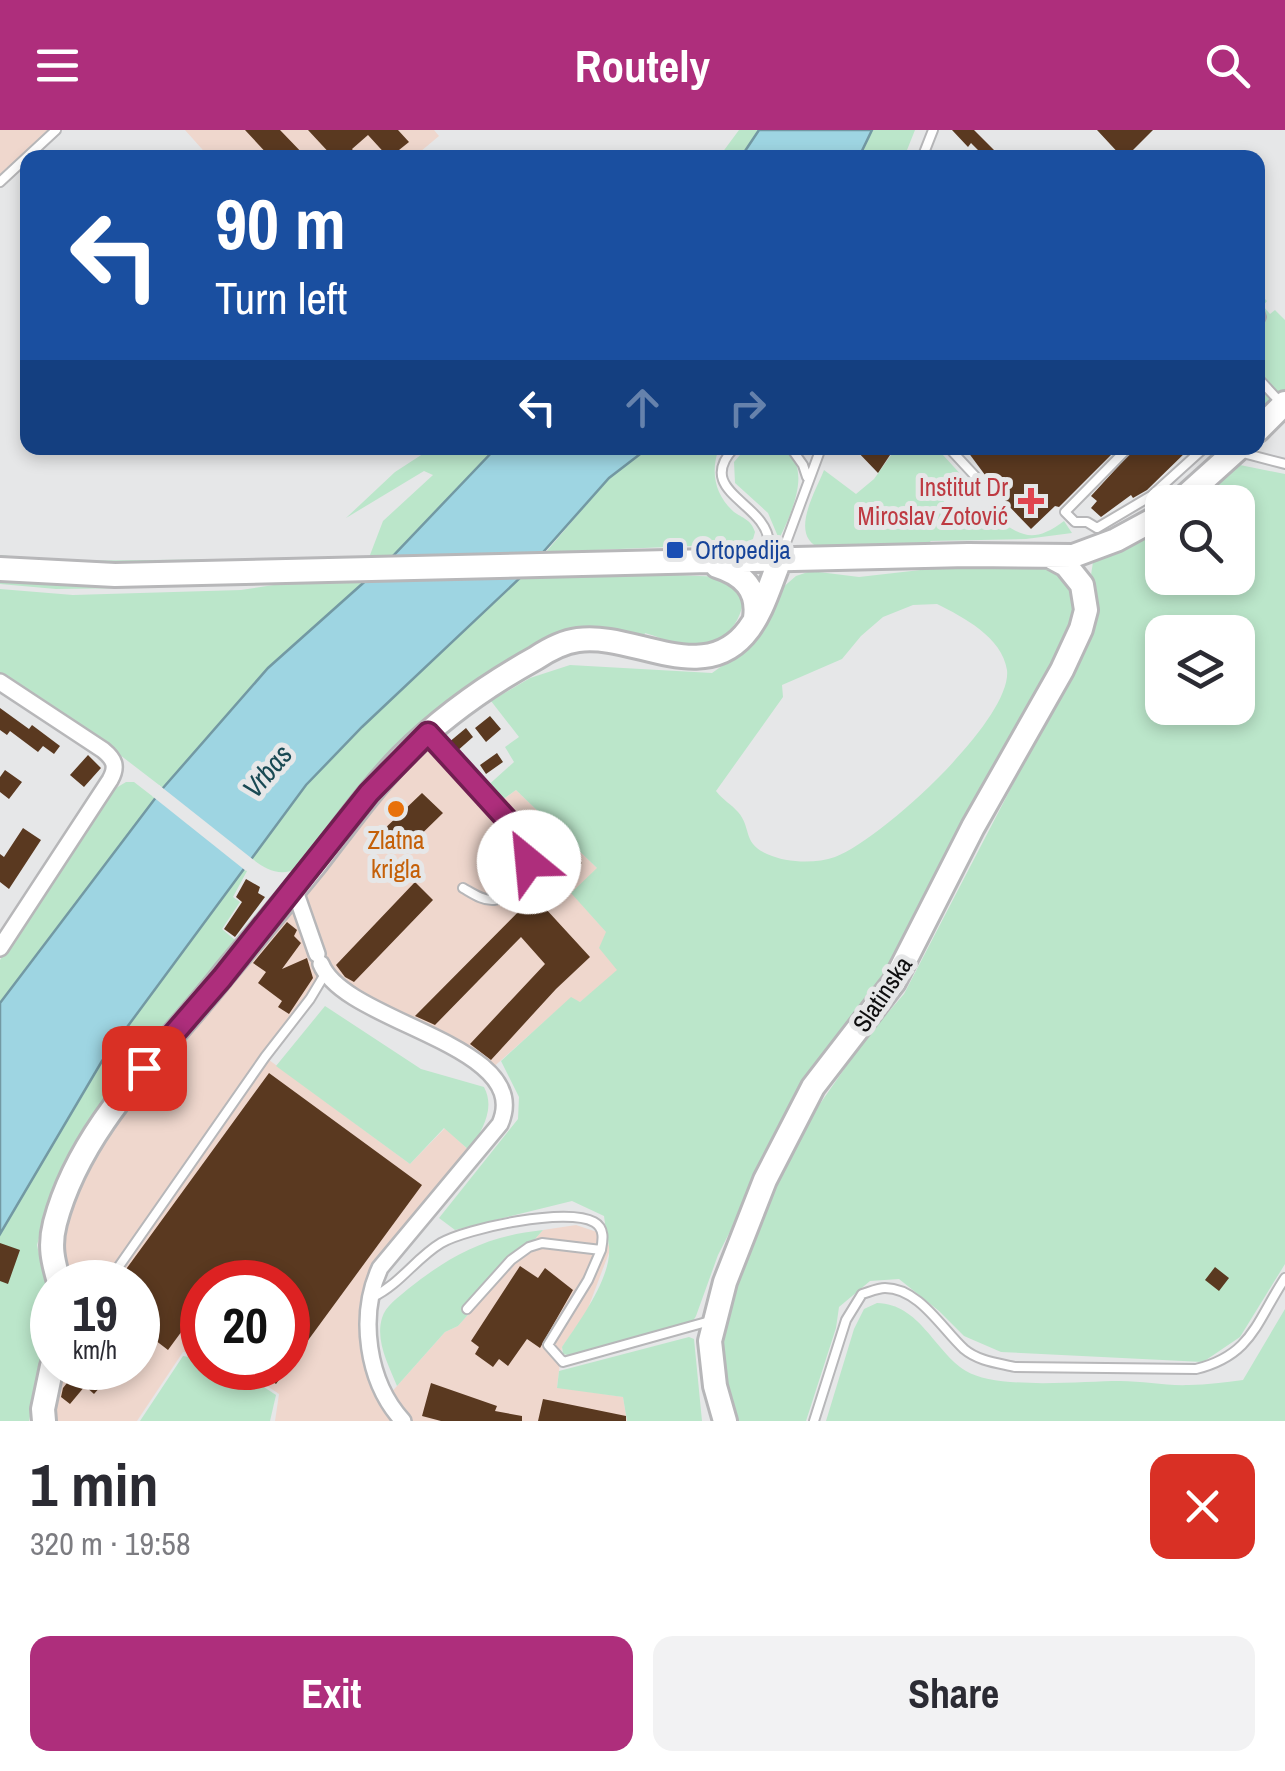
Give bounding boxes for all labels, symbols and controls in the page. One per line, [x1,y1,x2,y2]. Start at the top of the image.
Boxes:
text: Routely [575,35,710,96]
icon: menu [30,38,85,93]
icon: search [1200,38,1255,93]
text: 90 m [215,177,346,271]
icon: left [50,190,180,320]
text: Turn left [215,267,347,328]
icon: left [510,380,565,435]
icon: ahead [615,380,670,435]
icon: right [720,380,775,435]
place label: Institut Dr Miroslav Zotović [858,470,1008,533]
map controls [1145,485,1255,725]
button: search [1145,485,1255,595]
marker: Institut Dr Miroslav Zotović [1018,488,1044,514]
place label: Ortopedija [695,533,791,567]
marker: Ortopedija [664,539,686,561]
button: layers [1145,615,1255,725]
water label: Vrbas [233,736,301,806]
marker: Zlatna krigla [385,798,407,820]
position arrow [477,810,581,914]
place label: Zlatna krigla [368,823,425,886]
street label: Slatinska [844,949,920,1038]
pin [102,1026,187,1111]
icon: arrive [117,1041,172,1096]
speed limit sign: 20 [180,1260,310,1390]
text: 19 [72,1279,118,1347]
text: km/h [73,1333,117,1367]
text: 1 min [30,1444,159,1525]
button: close [1150,1454,1255,1559]
text: 320 m · 19:58 [30,1522,190,1565]
button: Exit [30,1636,633,1751]
button: Share [653,1636,1255,1751]

